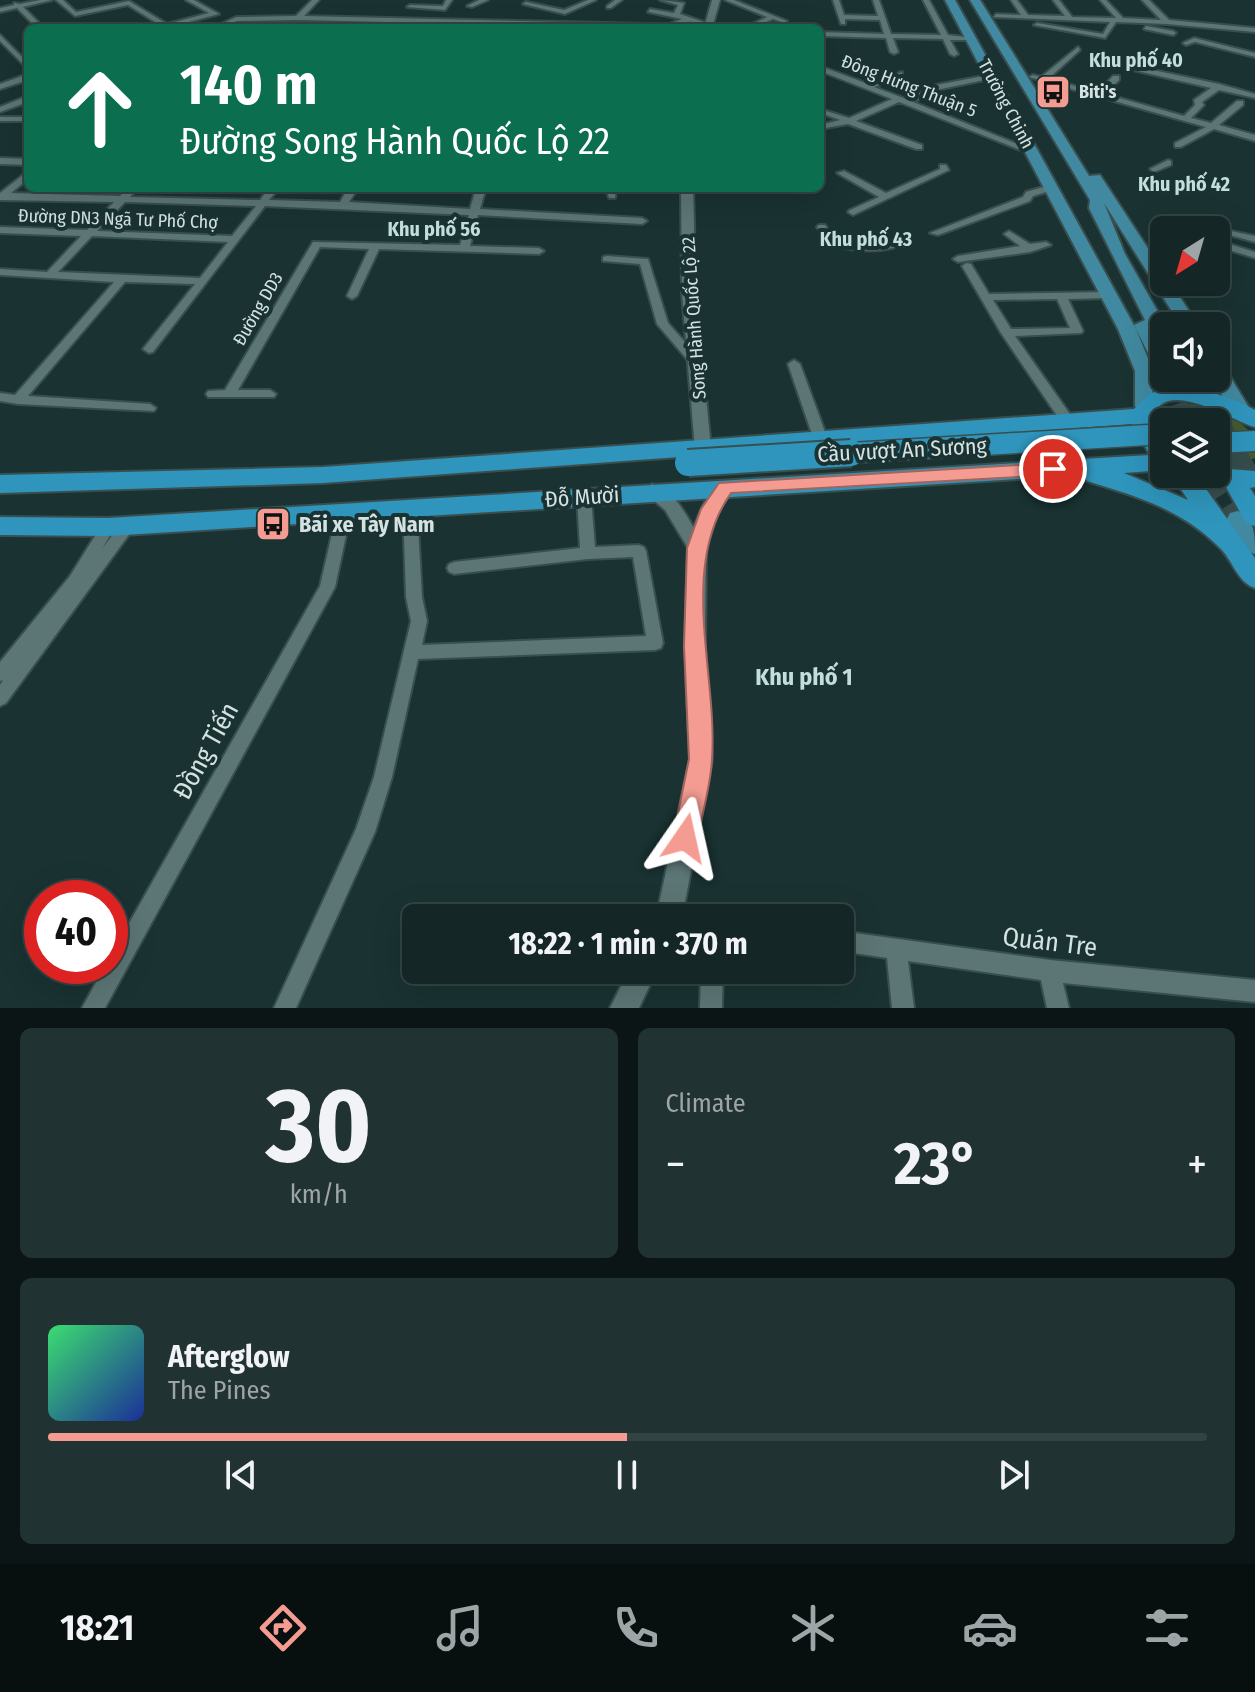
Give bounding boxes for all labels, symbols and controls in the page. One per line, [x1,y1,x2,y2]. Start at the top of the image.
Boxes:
district label: Khu phố 40 [1089,47,1183,72]
street label: Đông Hưng Thuận 5 [838,50,980,122]
text: 140 m [180,52,317,119]
icon: ahead [48,56,152,160]
street label: Trường Chinh [973,56,1039,152]
bus stop icon: Biti's [1034,73,1072,111]
place label: Biti's [1079,81,1117,103]
text: Đường Song Hành Quốc Lộ 22 [180,120,610,164]
district label: Khu phố 42 [1138,171,1230,196]
street label: Đường DN3 Ngã Tư Phố Chợ [18,205,219,233]
district label: Khu phố 56 [387,216,481,241]
north arrow [1150,216,1230,296]
map controls [1150,216,1230,488]
district label: Khu phố 43 [820,226,912,251]
street label: Song Hành Quốc Lộ 22 [677,236,711,400]
street label: Đường DD3 [228,268,288,350]
button: sound [1150,312,1230,392]
button: layers [1150,408,1230,488]
street label: Cầu vượt An Sương [817,432,988,468]
pin [1019,435,1087,503]
icon: arrive [1031,447,1075,491]
street label: Đỗ Mười [544,481,620,513]
bus stop icon: Bãi xe Tây Nam [254,505,292,543]
place label: Bãi xe Tây Nam [299,511,435,538]
district label: Khu phố 1 [755,661,853,691]
street label: Đồng Tiến [167,697,245,805]
position arrow [643,796,727,880]
speed limit sign: 40 [24,880,128,984]
street label: Quán Tre [1001,921,1099,963]
text: 18:22 · 1 min · 370 m [508,926,748,962]
text: 30 [266,1064,372,1189]
text: Climate [666,1088,746,1119]
text: 23° [894,1128,978,1200]
text: − [666,1138,685,1191]
text: + [1187,1138,1207,1191]
text: km/h [290,1179,348,1210]
text: Afterglow [168,1339,290,1375]
text: The Pines [168,1375,271,1406]
icon: previous [219,1453,263,1497]
icon: pause [605,1453,649,1497]
icon: next [992,1453,1036,1497]
icon: directions [255,1600,311,1656]
icon: music [432,1600,488,1656]
icon: phone [608,1600,664,1656]
icon: climate [785,1600,841,1656]
icon: car [962,1600,1018,1656]
icon: filters [1139,1600,1195,1656]
text: 18:21 [60,1606,134,1650]

